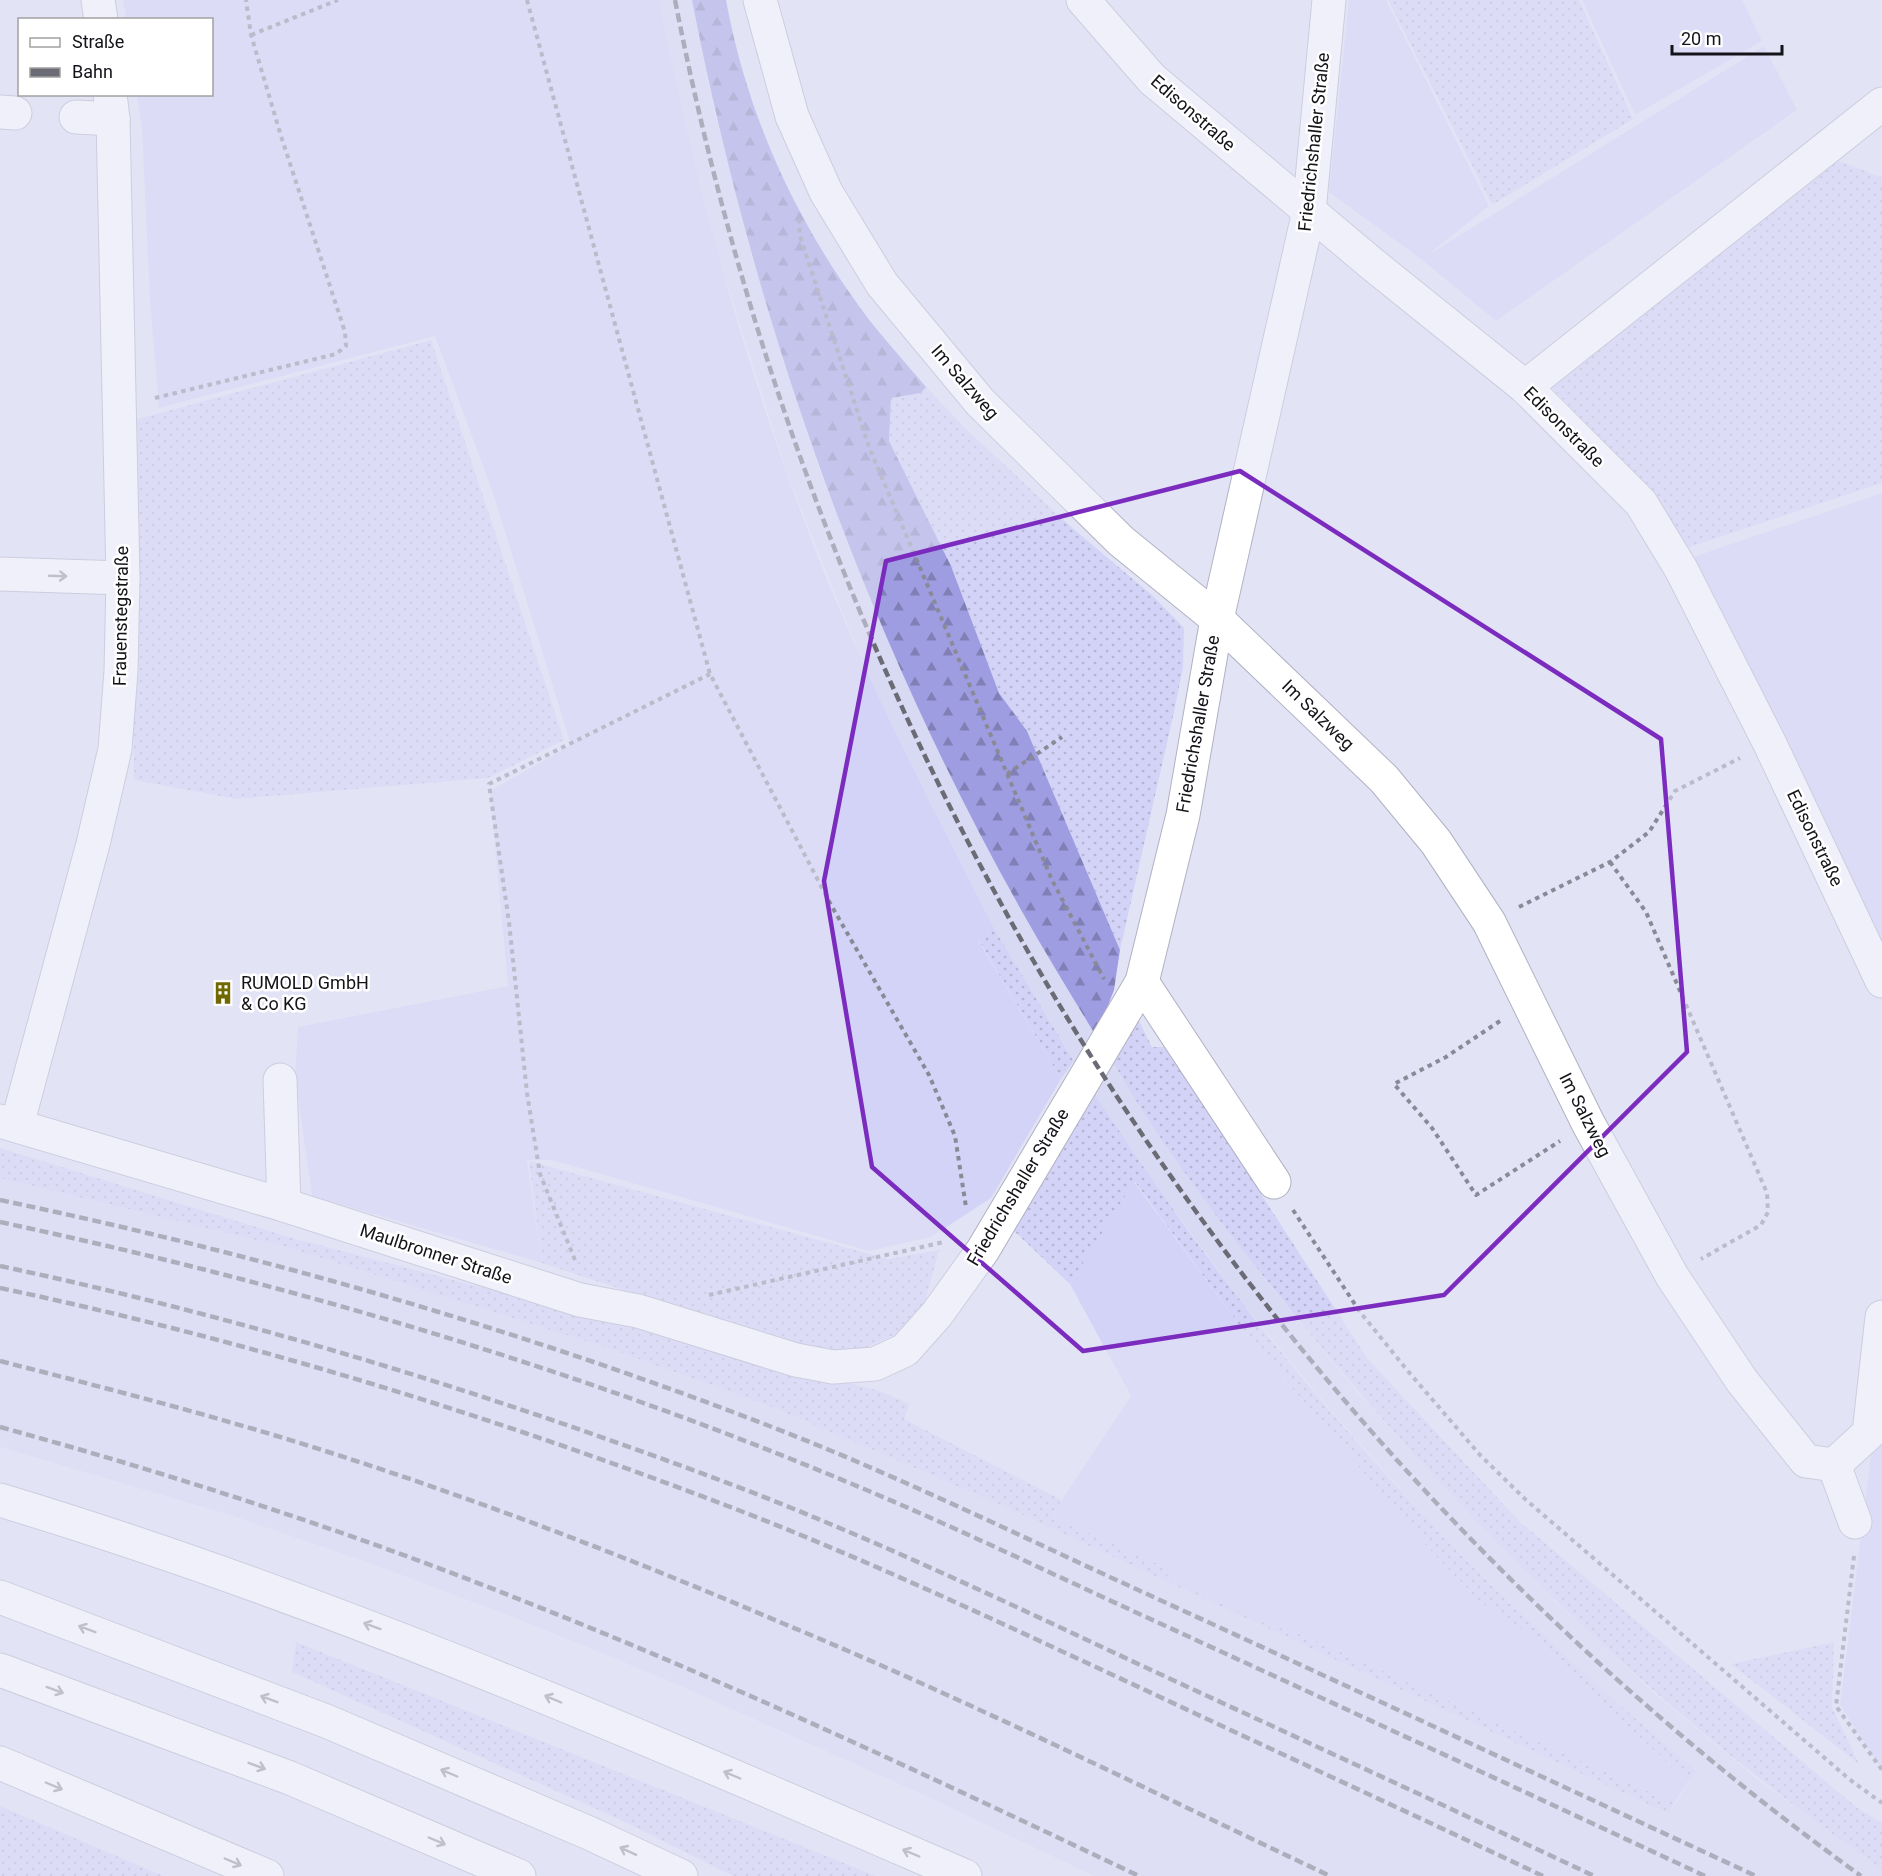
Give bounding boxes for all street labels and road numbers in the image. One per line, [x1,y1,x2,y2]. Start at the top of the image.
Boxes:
street label: Friedrichshaller Straße [1294,51,1333,233]
street label: Edisonstraße [1147,70,1240,155]
street label: Im Salzweg [927,340,1004,423]
street label: Edisonstraße [1520,382,1609,471]
street label: Frauenstegstraße [109,546,132,686]
street label: Friedrichshaller Straße [1172,633,1223,814]
street label: Im Salzweg [1278,675,1359,754]
street label: Edisonstraße [1783,786,1848,890]
street label: Im Salzweg [1555,1069,1616,1161]
street label: Friedrichshaller Straße [962,1104,1073,1269]
street label: Maulbronner Straße [358,1219,515,1288]

